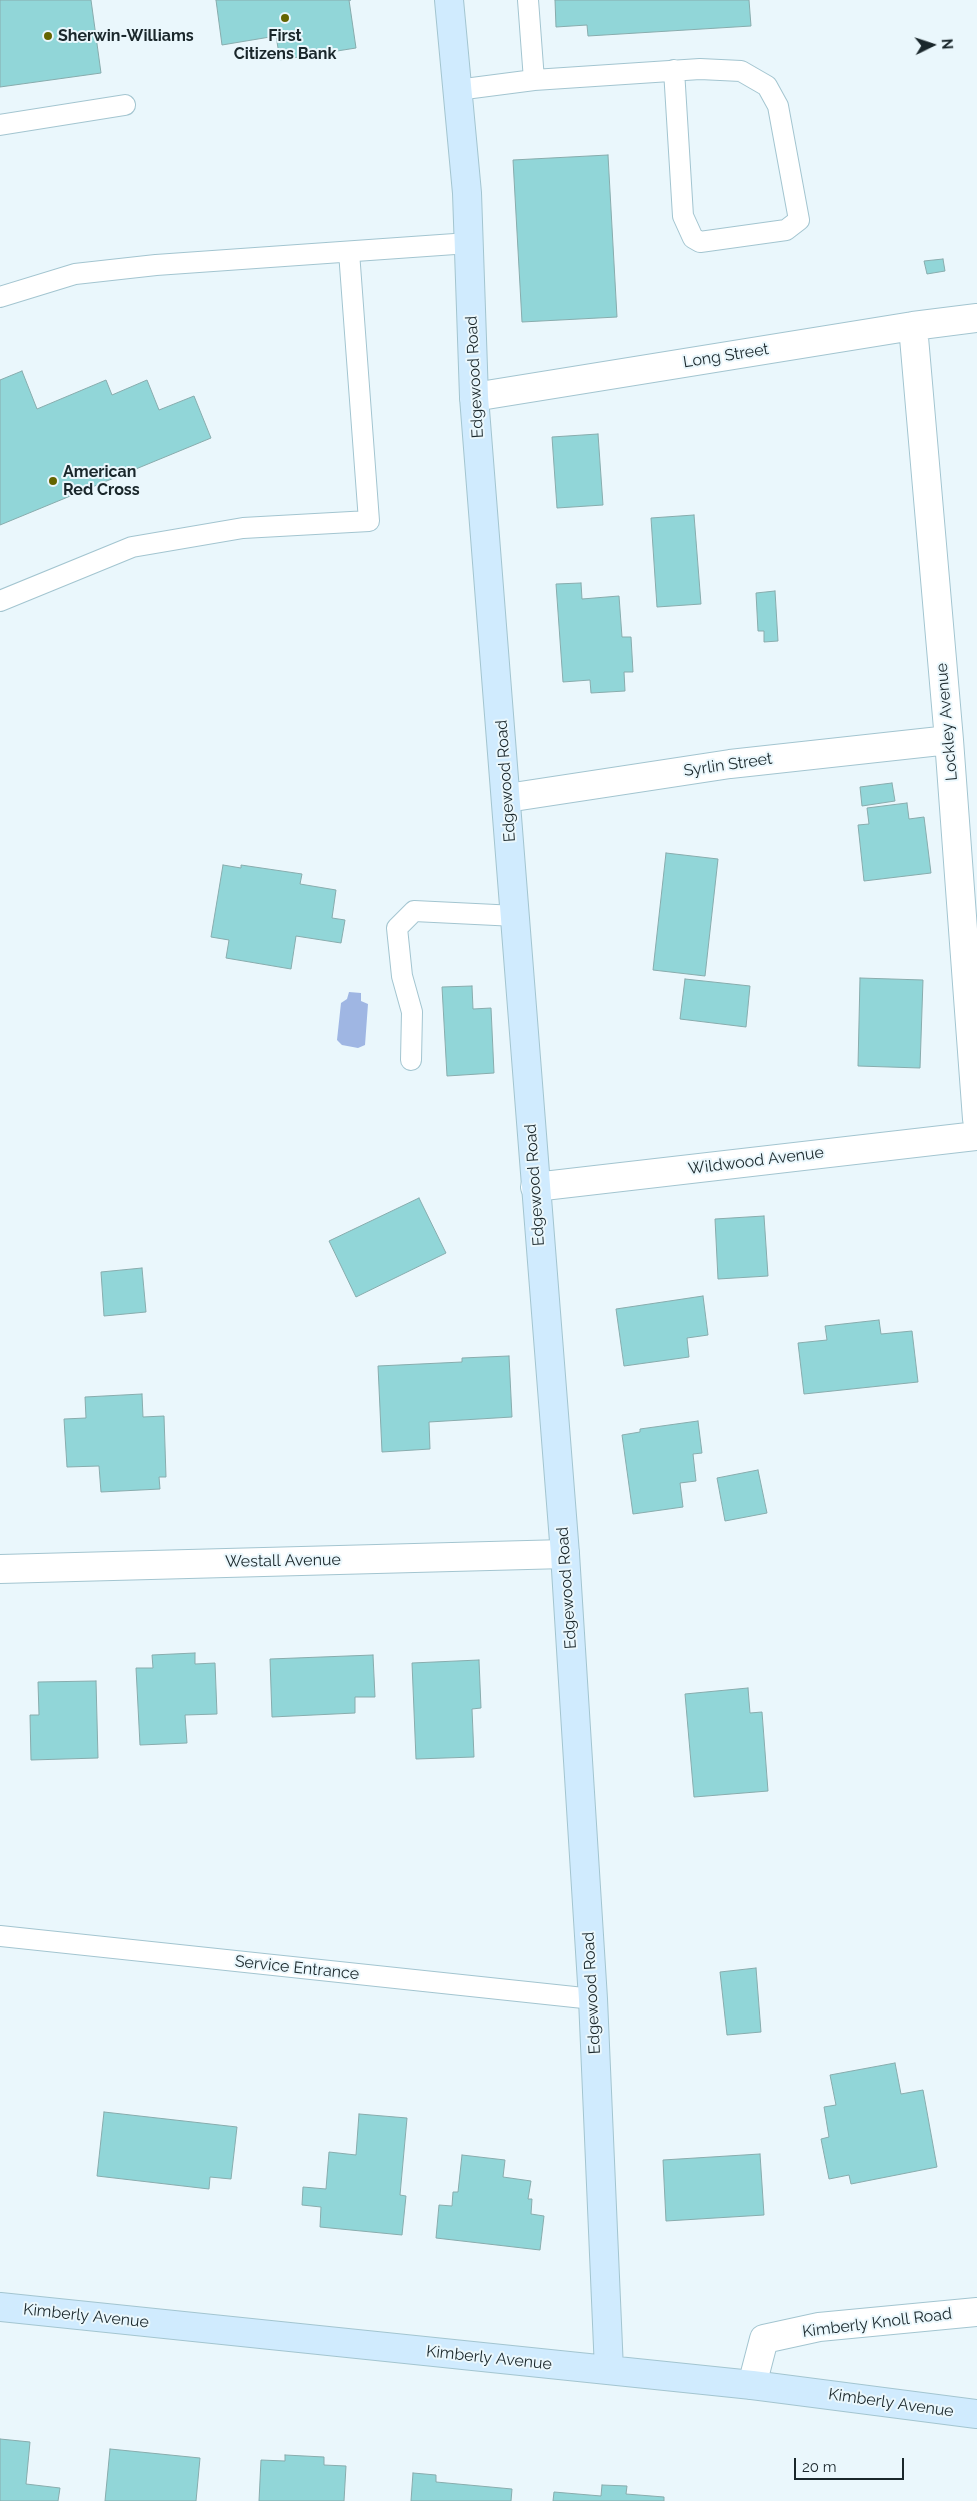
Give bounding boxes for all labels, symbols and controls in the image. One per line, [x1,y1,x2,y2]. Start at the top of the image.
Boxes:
marker: First Citizens Bank [279,12,291,24]
north arrow [907,20,957,70]
place label: Sherwin-Williams [58,26,194,46]
place label: First Citizens Bank [234,26,336,64]
marker: Sherwin-Williams [42,30,54,42]
text: N [939,38,955,50]
street label: Edgewood Road [462,315,488,439]
street label: Long Street [682,340,770,372]
place label: American Red Cross [63,462,140,500]
marker: American Red Cross [47,475,59,487]
street label: Lockley Avenue [932,662,962,782]
street label: Edgewood Road [492,719,520,843]
street label: Syrlin Street [682,749,774,781]
street label: Edgewood Road [521,1123,549,1247]
street label: Wildwood Avenue [687,1143,825,1179]
street label: Edgewood Road [553,1526,581,1650]
street label: Westall Avenue [225,1550,341,1572]
street label: Edgewood Road [579,1931,605,2055]
street label: Service Entrance [234,1952,360,1984]
street label: Kimberly Avenue [22,2300,150,2332]
street label: Kimberly Knoll Road [801,2304,953,2342]
street label: Kimberly Avenue [425,2342,553,2374]
street label: Kimberly Avenue [827,2385,955,2421]
scale bar [797,2448,907,2480]
text: 20 m [802,2458,837,2476]

